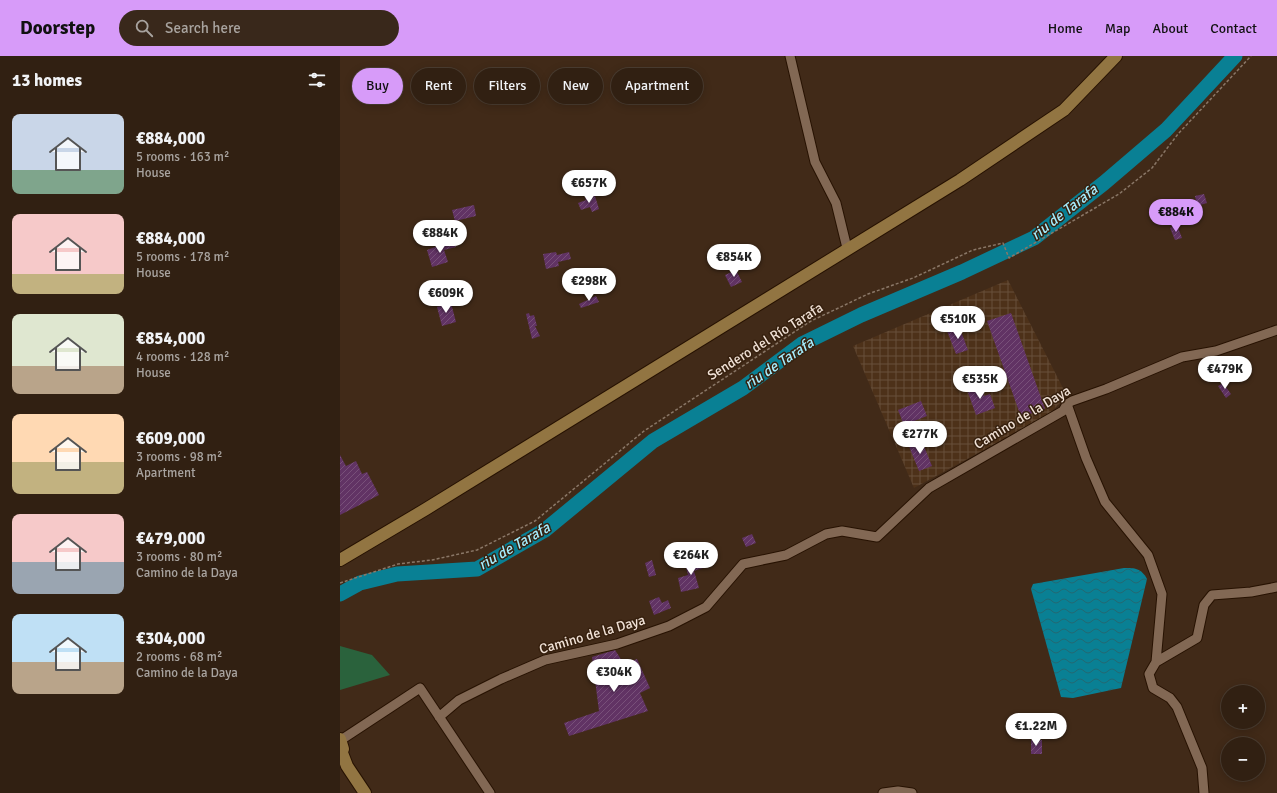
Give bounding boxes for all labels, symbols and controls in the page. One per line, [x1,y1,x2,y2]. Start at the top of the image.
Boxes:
search box [119,10,399,46]
text: Doorstep [20,16,95,40]
icon: search [133,17,155,39]
text: Search here [165,19,241,37]
text: Home [1048,20,1083,37]
text: Map [1105,20,1130,37]
text: About [1152,20,1188,37]
text: Contact [1210,20,1257,37]
chip: Buy [352,68,403,104]
chip: Rent [411,68,466,104]
chip: Filters [474,68,540,104]
chip: New [548,68,603,104]
chip: Apartment [611,68,703,104]
icon: filters [306,69,328,91]
text: 13 homes [12,70,82,91]
text: €884,000 [136,128,205,149]
icon: home [44,130,92,178]
text: 5 rooms · 163 m² [136,149,229,165]
text: House [136,165,171,181]
pin: €657K [561,170,617,204]
text: €657K [571,175,607,191]
water label: riu de Tarafa [1027,180,1101,244]
pin: €884K [1148,199,1204,233]
text: €884K [1158,204,1194,220]
pin: €884K [412,220,468,254]
text: €884K [422,225,458,241]
text: €884,000 [136,228,205,249]
icon: home [44,230,92,278]
pin: €854K [706,244,762,278]
text: 5 rooms · 178 m² [136,249,229,265]
text: €854K [716,249,752,265]
text: House [136,265,171,281]
pin: €298K [561,268,617,302]
text: €298K [571,273,607,289]
pin: €609K [418,280,474,314]
text: €609K [428,285,464,301]
street label: Sendero del Río Tarafa [704,299,826,384]
pin: €510K [930,306,986,340]
text: €510K [940,311,976,327]
text: €854,000 [136,328,205,349]
icon: home [44,330,92,378]
water label: riu de Tarafa [741,333,817,393]
text: 4 rooms · 128 m² [136,349,229,365]
pin: €479K [1197,356,1253,390]
text: €479K [1207,361,1243,377]
text: House [136,365,171,381]
pin: €535K [952,366,1008,400]
text: €535K [962,371,998,387]
street label: Camino de la Daya [971,382,1074,453]
pin: €277K [892,421,948,455]
text: €277K [902,426,938,442]
text: €609,000 [136,428,205,449]
icon: home [44,430,92,478]
text: 3 rooms · 98 m² [136,449,222,465]
text: Apartment [136,465,196,481]
water label: riu de Tarafa [475,518,553,574]
text: €479,000 [136,528,205,549]
icon: home [44,530,92,578]
pin: €264K [663,542,719,576]
text: €264K [673,547,709,563]
text: 3 rooms · 80 m² [136,549,222,565]
text: Camino de la Daya [136,565,238,581]
street label: Camino de la Daya [537,611,647,658]
text: €304,000 [136,628,205,649]
icon: home [44,630,92,678]
text: 2 rooms · 68 m² [136,649,222,665]
pin: €304K [586,659,642,693]
text: €304K [596,664,632,680]
text: Camino de la Daya [136,665,238,681]
map controls [1221,685,1265,781]
button: + [1221,685,1265,729]
pin: €1.22M [1003,713,1069,747]
text: €1.22M [1015,718,1057,734]
button: − [1221,737,1265,781]

